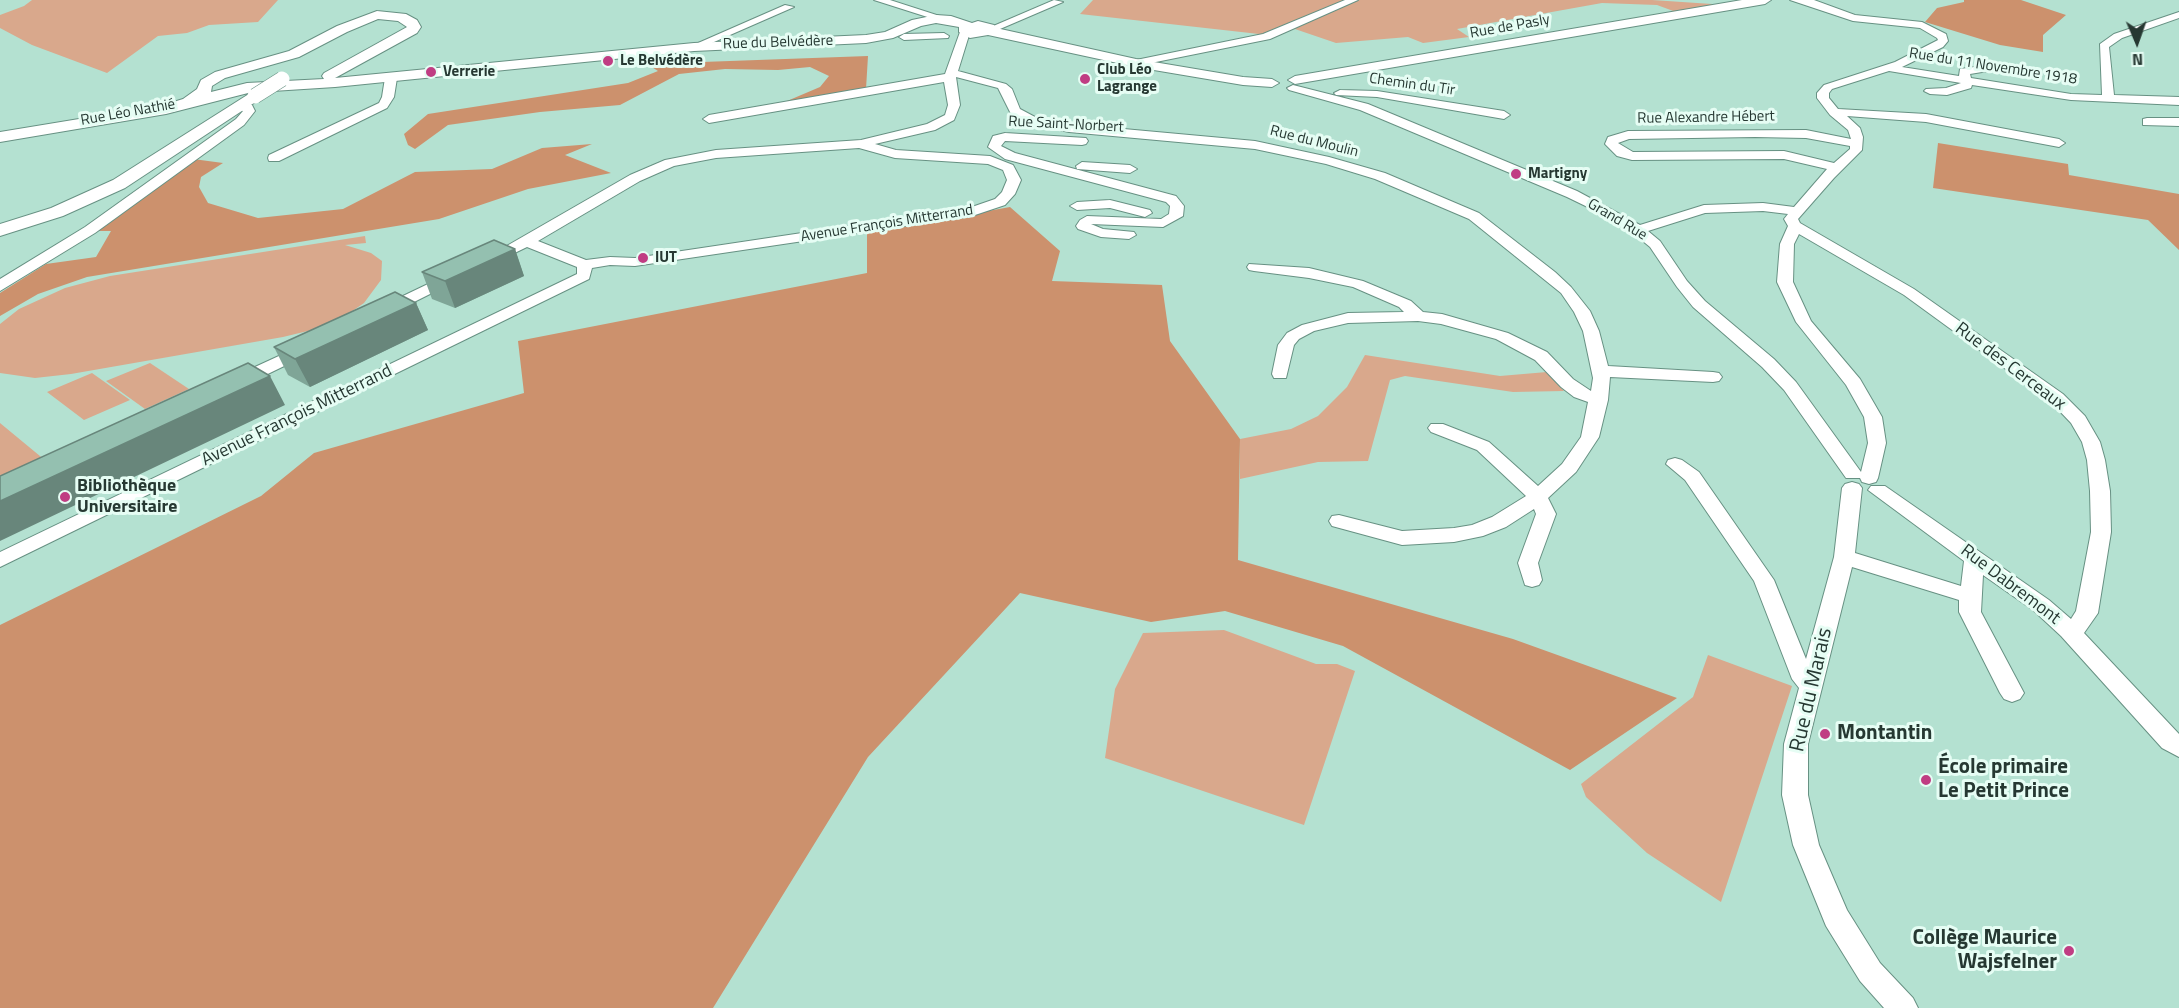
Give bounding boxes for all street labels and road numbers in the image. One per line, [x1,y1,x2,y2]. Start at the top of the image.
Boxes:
street label: Rue de Pasly [1469,11,1551,43]
street label: Rue du Belvédère [723,32,833,54]
street label: Rue du 11 Novembre 1918 [1908,45,2078,89]
street label: Chemin du Tir [1368,70,1456,100]
street label: Rue Léo Nathié [79,96,177,130]
street label: Rue Alexandre Hébert [1637,108,1775,128]
street label: Rue Saint-Norbert [1008,113,1124,137]
street label: Rue du Moulin [1268,122,1360,162]
street label: Grand Rue [1584,195,1650,245]
street label: Avenue François Mitterrand [799,201,975,247]
street label: Rue des Cerceaux [1950,318,2070,416]
street label: Avenue François Mitterrand [198,360,396,472]
street label: Rue Dabremont [1956,540,2064,630]
street label: Rue du Marais [1786,626,1838,754]

